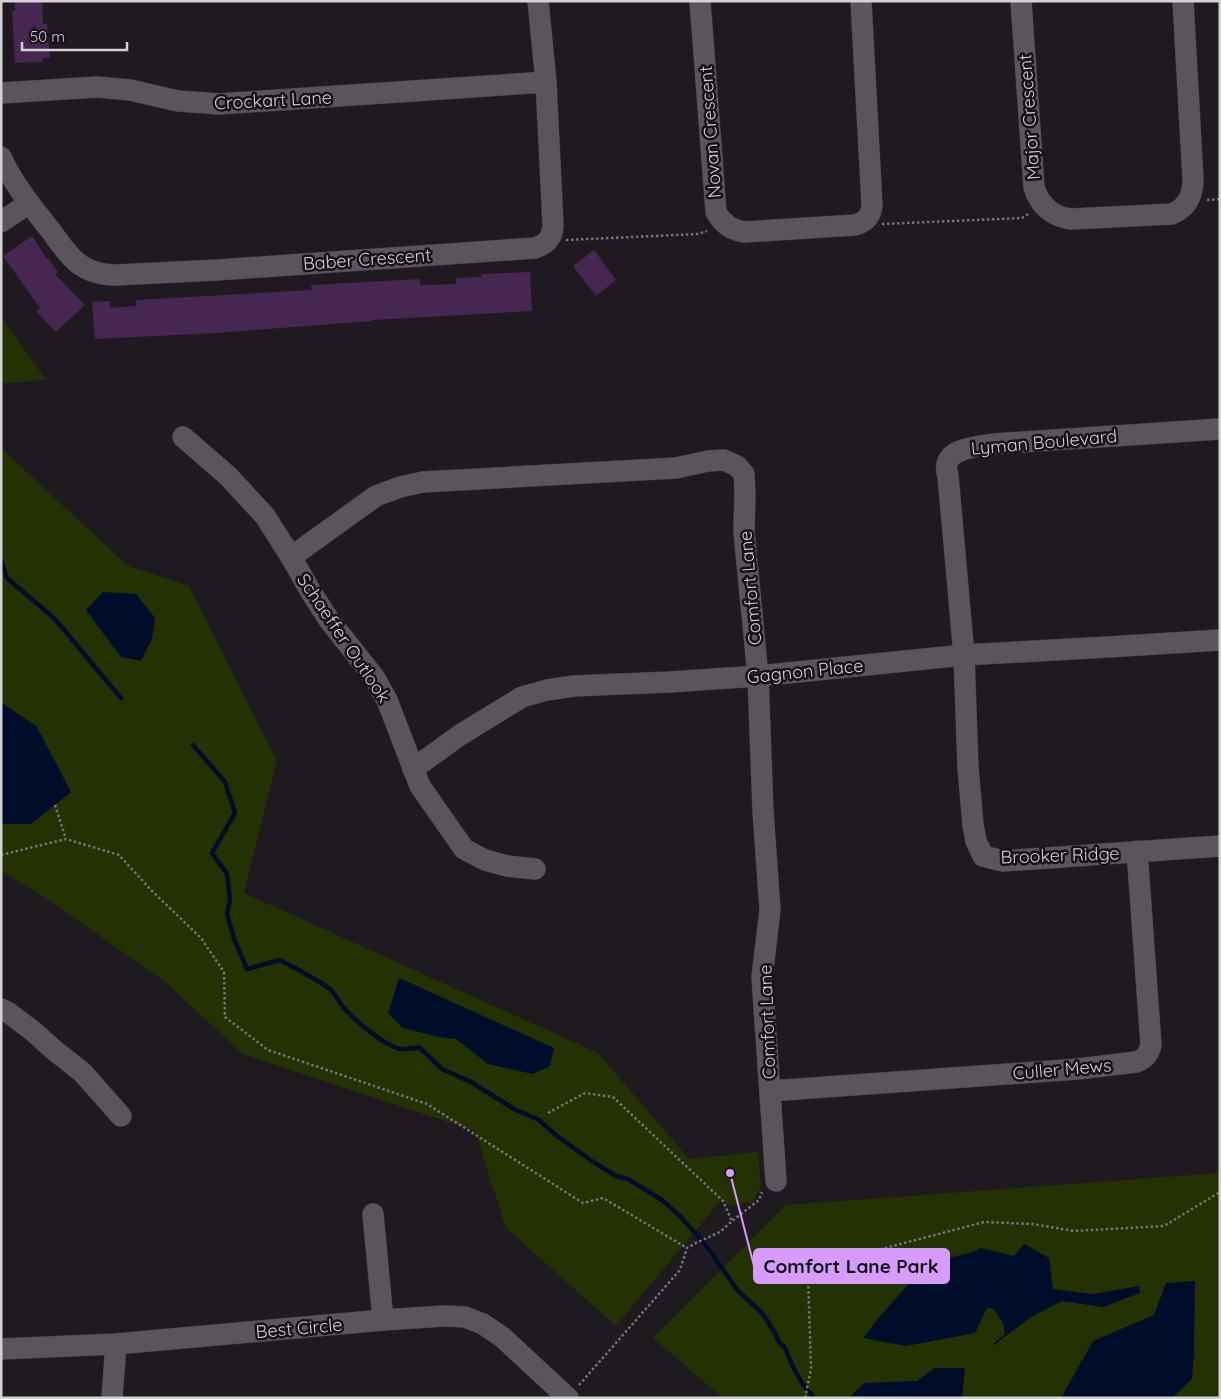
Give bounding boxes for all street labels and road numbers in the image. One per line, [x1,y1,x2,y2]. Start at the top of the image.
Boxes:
street label: Major Crescent [1013,53,1045,181]
street label: Novan Crescent [694,65,726,199]
street label: Crockart Lane [213,85,333,115]
street label: Baber Crescent [302,243,432,275]
street label: Lyman Boulevard [970,424,1118,460]
street label: Comfort Lane [734,530,766,646]
street label: Schaeffer Outlook [292,569,396,707]
street label: Gagnon Place [746,653,864,689]
street label: Brooker Ridge [1000,841,1120,869]
street label: Comfort Lane [754,964,780,1080]
street label: Culler Mews [1012,1053,1112,1085]
street label: Best Circle [255,1313,343,1343]

